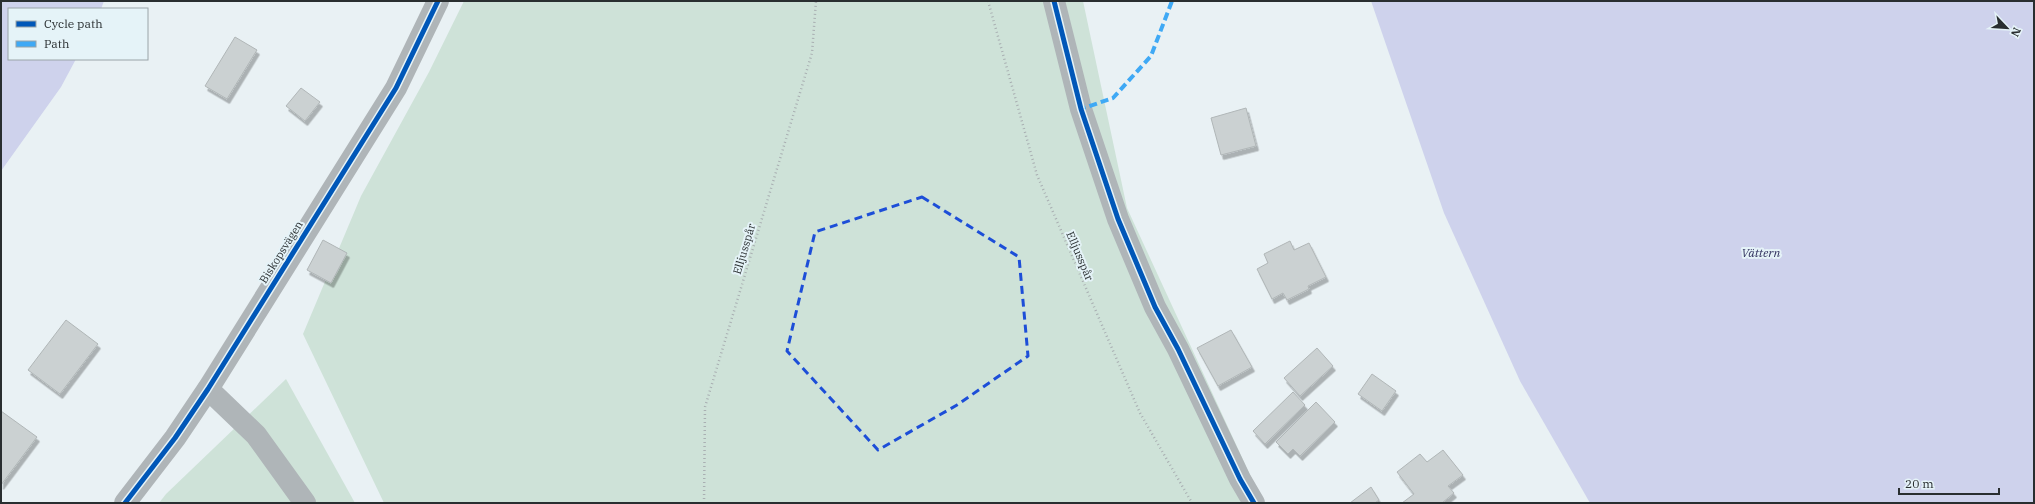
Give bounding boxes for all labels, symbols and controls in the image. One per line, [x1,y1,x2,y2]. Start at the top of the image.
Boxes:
legend [8,8,148,60]
north arrow [1987,8,2027,48]
text: Cycle path [44,16,103,31]
text: N [2008,25,2024,39]
text: Path [44,36,70,51]
street label: Biskopsvägen [256,218,306,286]
street label: Elljusspår [730,222,758,276]
street label: Elljusspår [1063,229,1097,283]
water label: Vättern [1742,245,1781,260]
scale bar [1899,470,1999,496]
text: 20 m [1905,476,1934,491]

